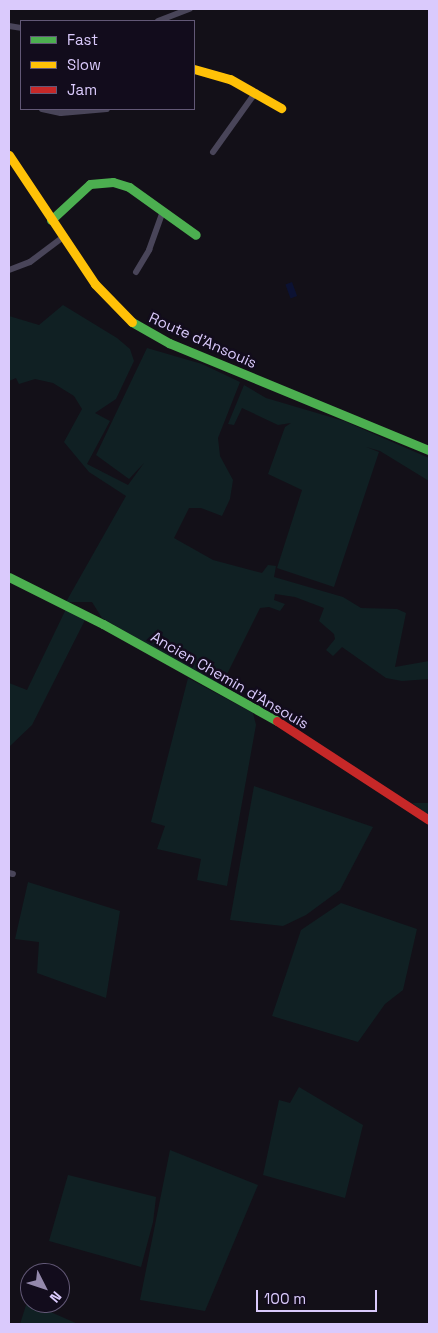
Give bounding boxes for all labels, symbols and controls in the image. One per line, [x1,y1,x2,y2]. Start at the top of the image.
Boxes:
legend [20,20,195,110]
text: Fast [67,30,98,49]
text: Slow [67,55,101,74]
text: Jam [67,80,97,99]
street label: Route d'Ansouis [146,308,260,372]
street label: Ancien Chemin d'Ansouis [148,627,312,733]
north arrow [20,1263,70,1313]
scale bar [258,1280,379,1312]
text: N [46,1288,65,1307]
text: 100 m [264,1289,306,1308]

